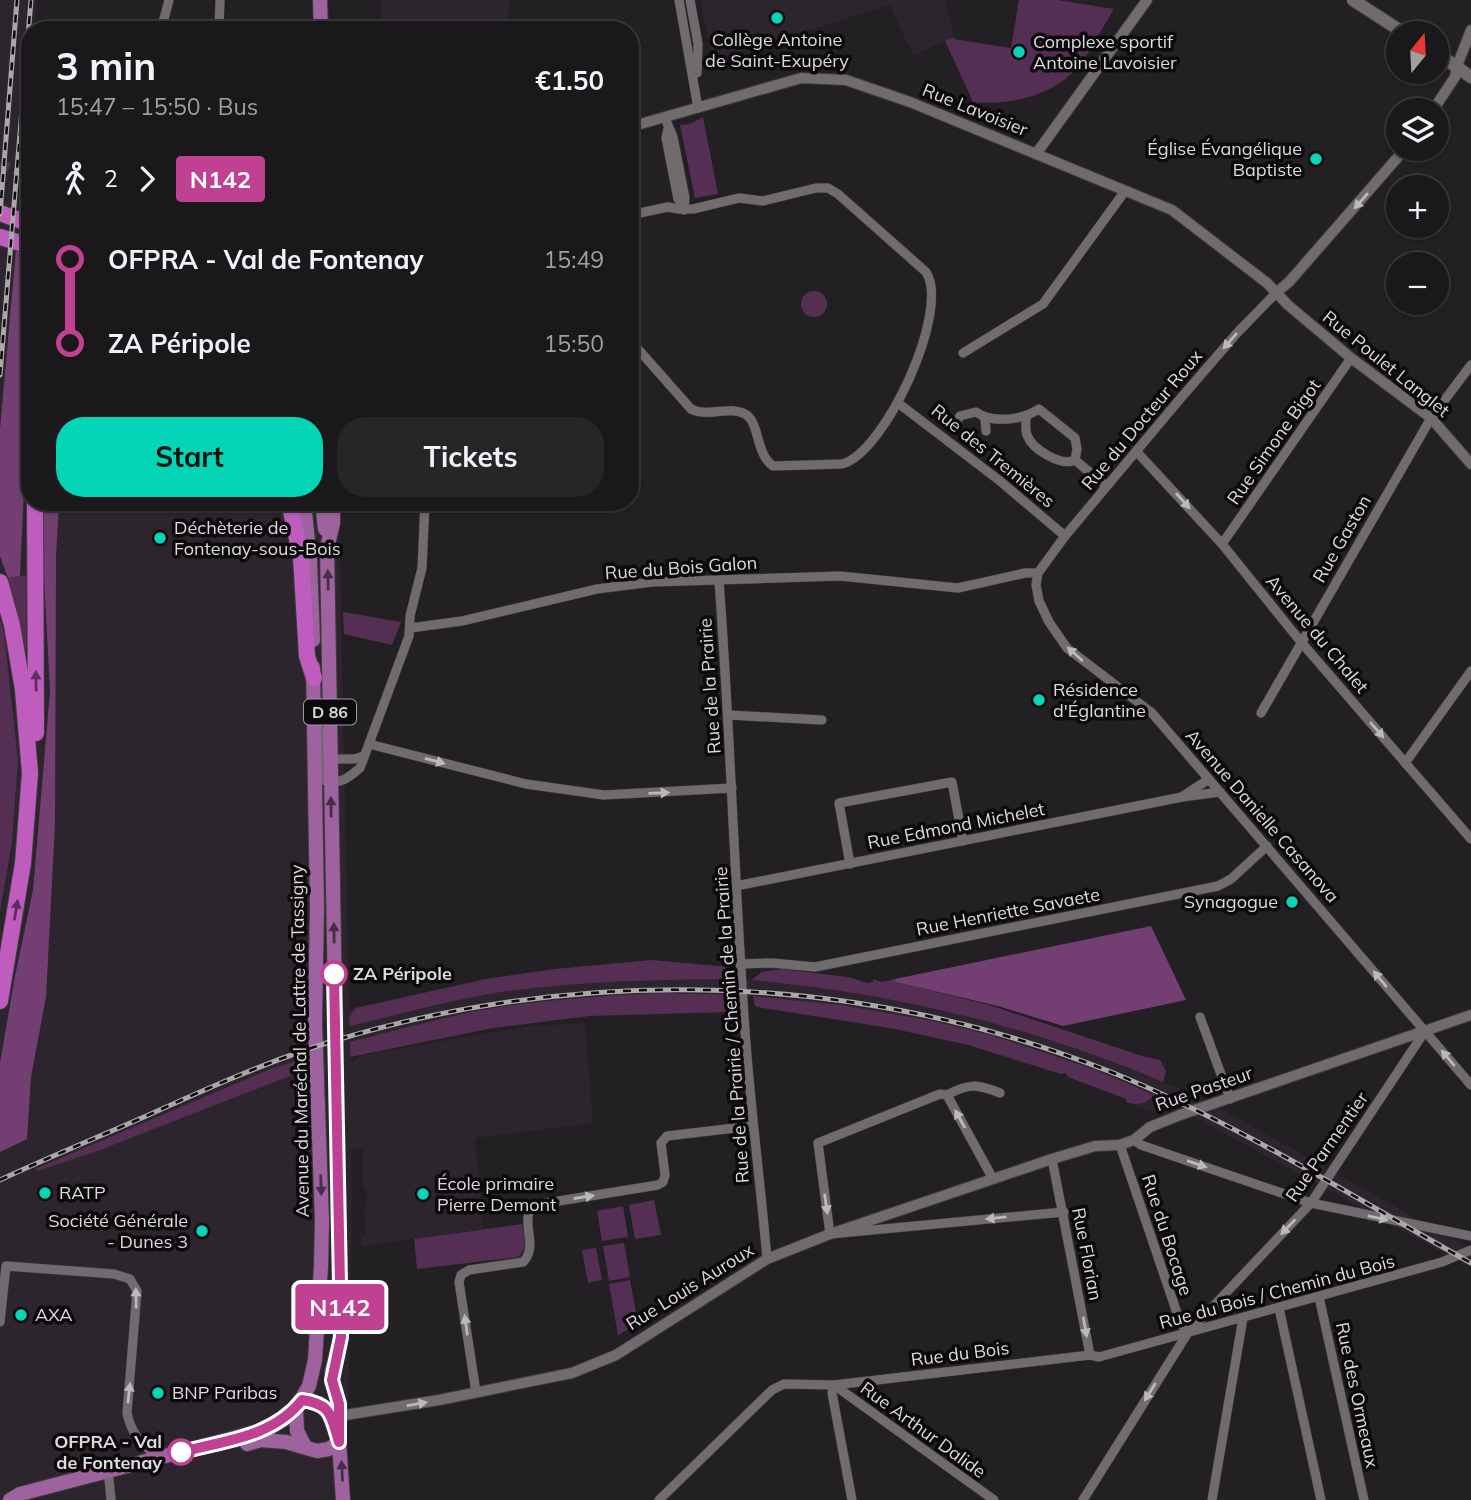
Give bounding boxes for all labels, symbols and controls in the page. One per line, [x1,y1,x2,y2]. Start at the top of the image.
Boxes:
marker: Collège Antoine de Saint-Exupéry [769,10,785,26]
north arrow [1386,21,1449,84]
map controls [1386,21,1449,315]
place label: Collège Antoine de Saint-Exupéry [705,28,849,72]
place label: Complexe sportif Antoine Lavoisier [1033,30,1177,74]
text: 3 min [56,42,156,90]
marker: Complexe sportif Antoine Lavoisier [1011,44,1027,60]
text: €1.50 [535,64,604,97]
street label: Rue Lavoisier [919,78,1032,141]
text: 15:47 – 15:50 · Bus [56,92,258,121]
button: layers [1386,98,1449,161]
place label: Église Évangélique Baptiste [1147,137,1302,181]
marker: Église Évangélique Baptiste [1308,151,1324,167]
icon: walk [56,160,94,198]
icon: forward [128,160,166,198]
text: 2 [104,164,118,193]
text: N142 [190,164,251,194]
button: + [1386,175,1449,238]
one-way arrow [1354,192,1369,209]
text: OFPRA - Val de Fontenay [108,243,424,276]
text: 15:49 [544,245,604,274]
button: − [1386,252,1449,315]
street label: Rue Poulet Langlet [1318,305,1454,422]
text: ZA Péripole [108,327,251,360]
text: 15:50 [544,329,604,358]
one-way arrow [1223,333,1238,350]
street label: Rue du Docteur Roux [1076,345,1207,494]
street label: Rue Simone Bigot [1222,375,1325,509]
street label: Rue des Tremières [927,399,1060,513]
button: Start [56,417,323,497]
button: Tickets [337,417,604,497]
street label: Rue Gaston [1307,491,1376,587]
one-way arrow [1175,492,1191,510]
place label: Déchèterie de Fontenay-sous-Bois [174,516,341,560]
marker: Déchèterie de Fontenay-sous-Bois [152,530,168,546]
street label: Rue du Bois Galon [604,551,758,584]
one-way arrow [322,569,333,591]
street label: Avenue du Chalet [1261,570,1374,697]
street label: Rue de la Prairie [693,617,726,755]
one-way arrow [1066,646,1084,662]
one-way arrow [31,670,42,692]
place label: Résidence d'Églantine [1053,678,1146,722]
marker: Résidence d'Églantine [1031,692,1047,708]
road number: D 86 [304,699,356,724]
one-way arrow [1369,722,1384,739]
street label: Avenue Danielle Casanova [1181,724,1344,907]
one-way arrow [424,756,446,767]
one-way arrow [648,787,670,798]
one-way arrow [326,796,337,818]
street label: Rue Edmond Michelet [865,797,1047,854]
street label: Avenue du Maréchal de Lattre de Tassigny [285,864,314,1218]
street label: Rue de la Prairie / Chemin de la Prairie [709,866,754,1184]
street label: Rue Henriette Savaete [914,882,1102,941]
place label: Synagogue [1184,890,1278,913]
marker: Synagogue [1284,894,1300,910]
one-way arrow [11,899,22,921]
one-way arrow [328,922,339,944]
marker: ZA Péripole [321,961,347,987]
place label: ZA Péripole [353,962,452,985]
one-way arrow [1373,971,1388,988]
one-way arrow [1441,1049,1456,1066]
street label: Rue Pasteur [1152,1061,1256,1116]
street label: Rue Parmentier [1280,1087,1373,1206]
one-way arrow [954,1109,966,1129]
one-way arrow [1187,1159,1208,1170]
street label: Rue du Bocage [1137,1171,1198,1298]
place label: École primaire Pierre Demont [437,1172,556,1216]
one-way arrow [315,1174,327,1196]
place label: RATP [59,1181,106,1204]
marker: RATP [37,1185,53,1201]
marker: École primaire Pierre Demont [415,1186,431,1202]
one-way arrow [573,1191,595,1202]
one-way arrow [821,1193,832,1215]
street label: Rue Florian [1067,1205,1108,1302]
place label: Société Générale - Dunes 3 [48,1209,188,1253]
one-way arrow [1367,1212,1389,1223]
one-way arrow [985,1213,1007,1224]
one-way arrow [1281,1218,1297,1235]
marker: Société Générale - Dunes 3 [194,1223,210,1239]
street label: Rue Louis Auroux [622,1238,758,1335]
street label: Rue du Bois / Chemin du Bois [1156,1249,1397,1334]
line badge: N142 [291,1284,389,1330]
one-way arrow [130,1287,142,1309]
text: N142 [309,1292,371,1322]
place label: AXA [35,1303,73,1326]
marker: AXA [13,1307,29,1323]
one-way arrow [461,1314,472,1336]
one-way arrow [1080,1316,1091,1338]
street label: Rue des Ormeaux [1331,1320,1384,1470]
street label: Rue du Bois [909,1336,1011,1371]
street label: Rue Arthur Dalide [856,1376,991,1483]
place label: BNP Paribas [172,1381,278,1404]
one-way arrow [124,1382,135,1404]
one-way arrow [1144,1382,1157,1402]
marker: BNP Paribas [150,1385,166,1401]
one-way arrow [406,1398,428,1409]
place label: OFPRA - Val de Fontenay [54,1430,162,1474]
marker: OFPRA - Val de Fontenay [168,1439,194,1465]
one-way arrow [336,1460,347,1482]

